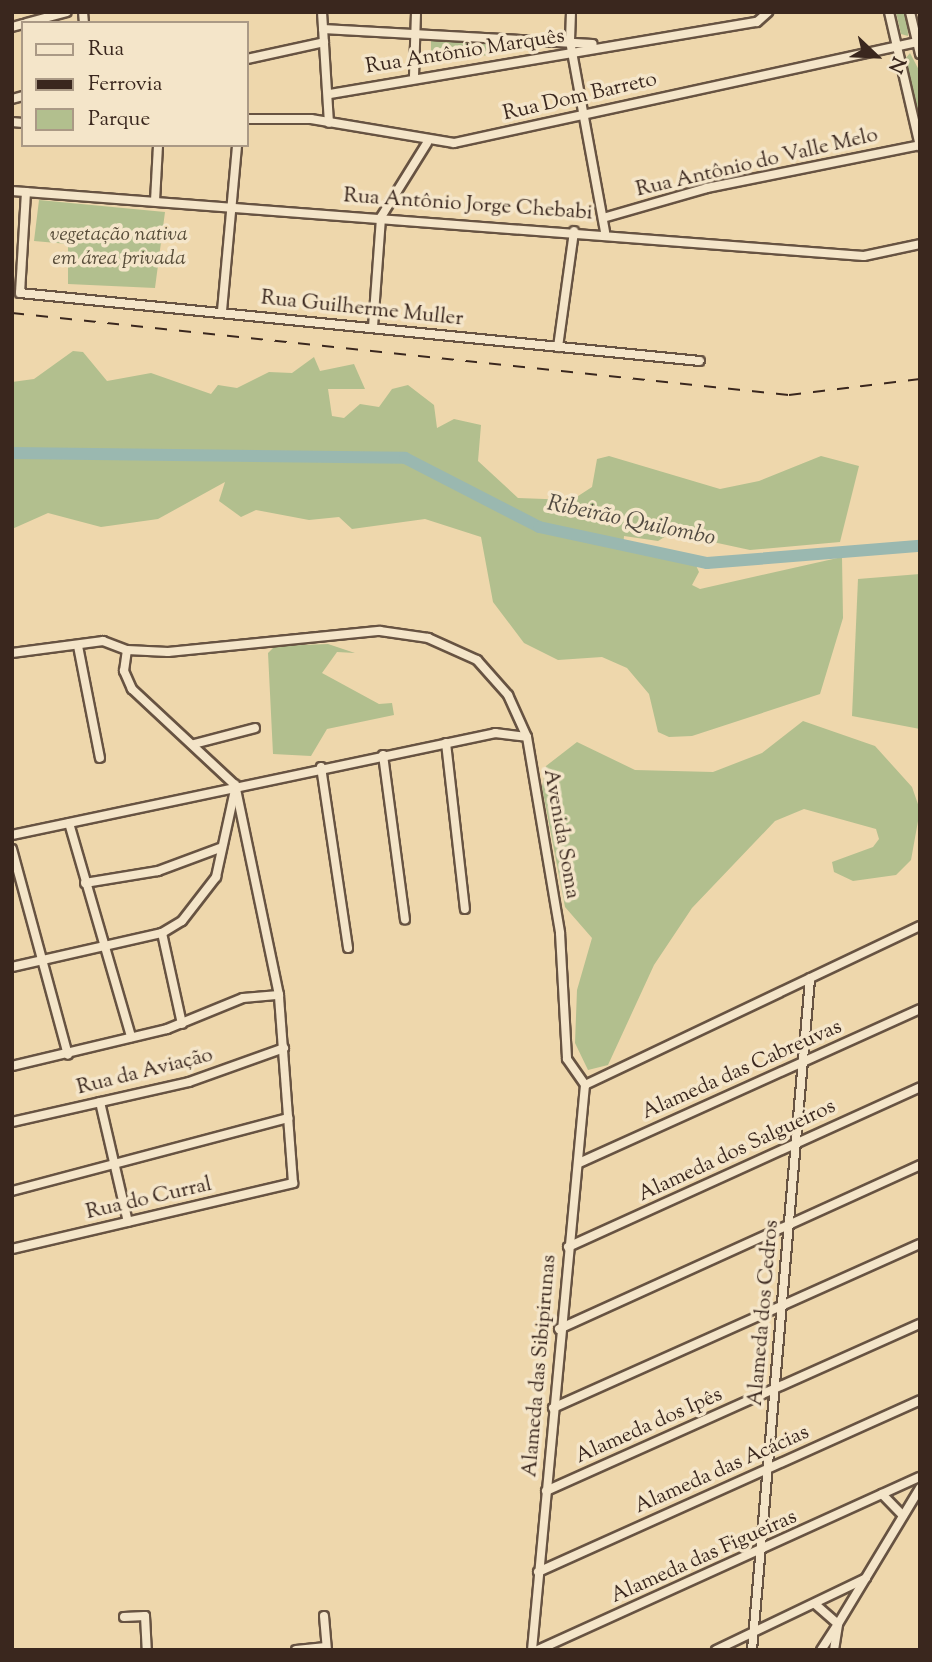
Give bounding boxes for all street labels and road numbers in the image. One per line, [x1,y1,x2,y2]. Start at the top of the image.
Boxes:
street label: Rua Antônio Marquês [364,24,566,80]
street label: Rua Dom Barreto [500,67,660,127]
street label: Rua Antônio do Valle Melo [634,123,880,203]
street label: Rua Antônio Jorge Chebabi [343,184,593,226]
street label: Rua Guilherme Muller [260,286,464,332]
street label: Avenida Soma [537,767,585,901]
street label: Alameda das Cabreuvas [638,1015,846,1125]
street label: Rua da Aviação [74,1043,216,1101]
street label: Alameda dos Salgueiros [634,1094,840,1208]
street label: Rua do Curral [84,1172,214,1226]
street label: Alameda dos Cedros [743,1219,785,1407]
street label: Alameda das Sibipirunas [518,1254,562,1478]
street label: Alameda dos Ipês [572,1382,726,1470]
street label: Alameda das Acácias [631,1420,813,1520]
street label: Alameda das Figueiras [607,1505,801,1609]

